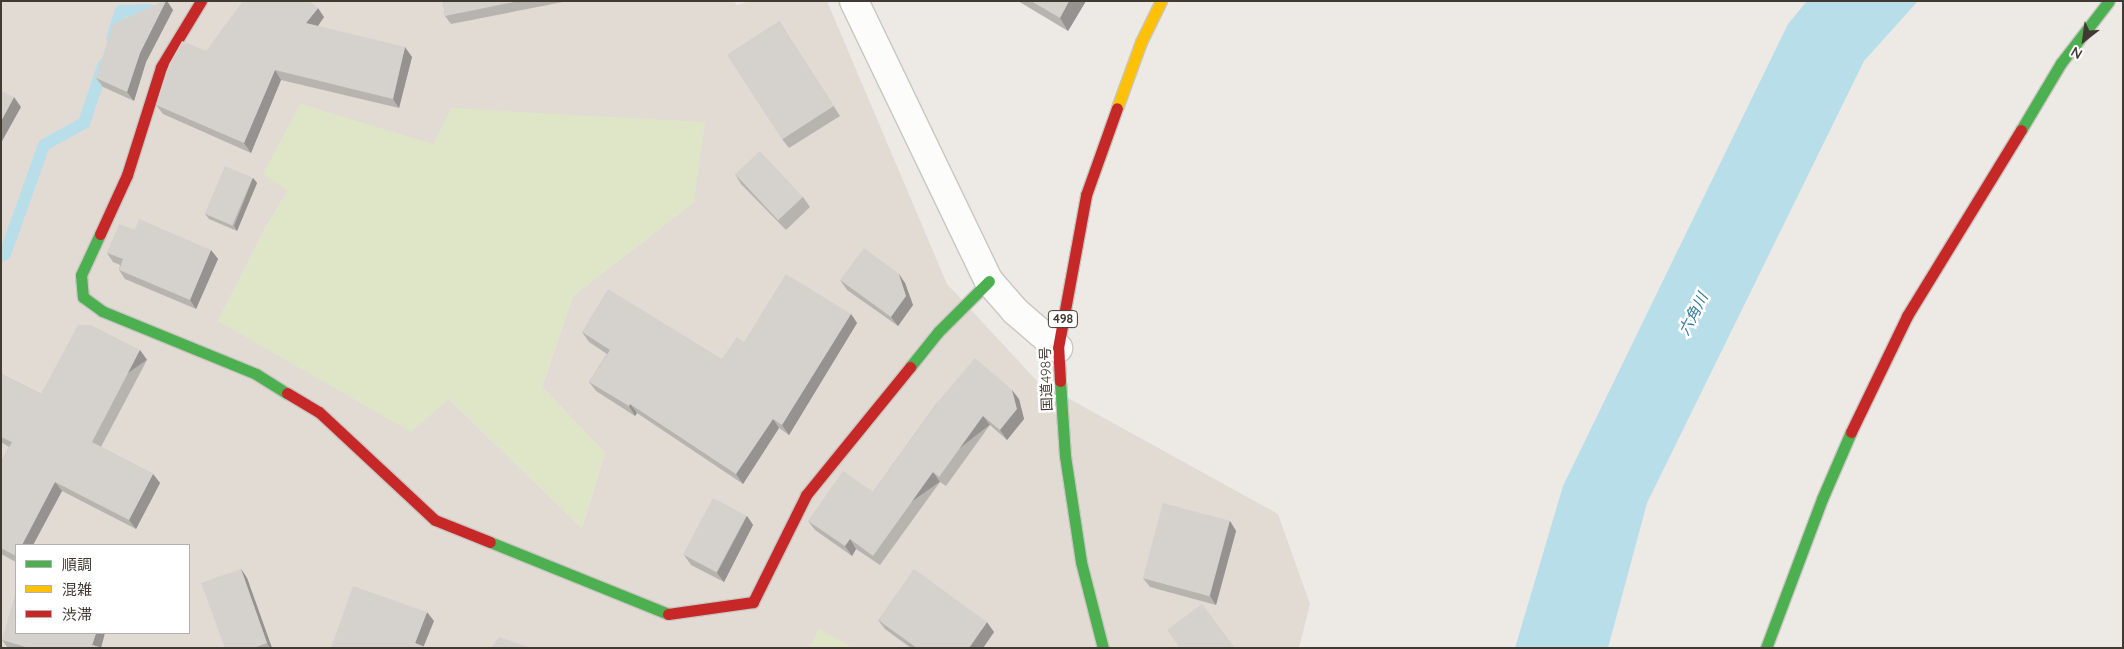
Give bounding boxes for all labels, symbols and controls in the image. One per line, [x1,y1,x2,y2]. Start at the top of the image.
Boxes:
north arrow [2059,15,2109,65]
text: N [2068,43,2085,63]
water label: 六角川 [1675,290,1711,338]
road number: 498 [1047,310,1079,328]
street label: 国道498号 [1036,346,1056,412]
legend [15,544,190,634]
text: 順調 [62,555,92,574]
text: 混雑 [62,580,92,599]
text: 渋滞 [62,605,92,624]

